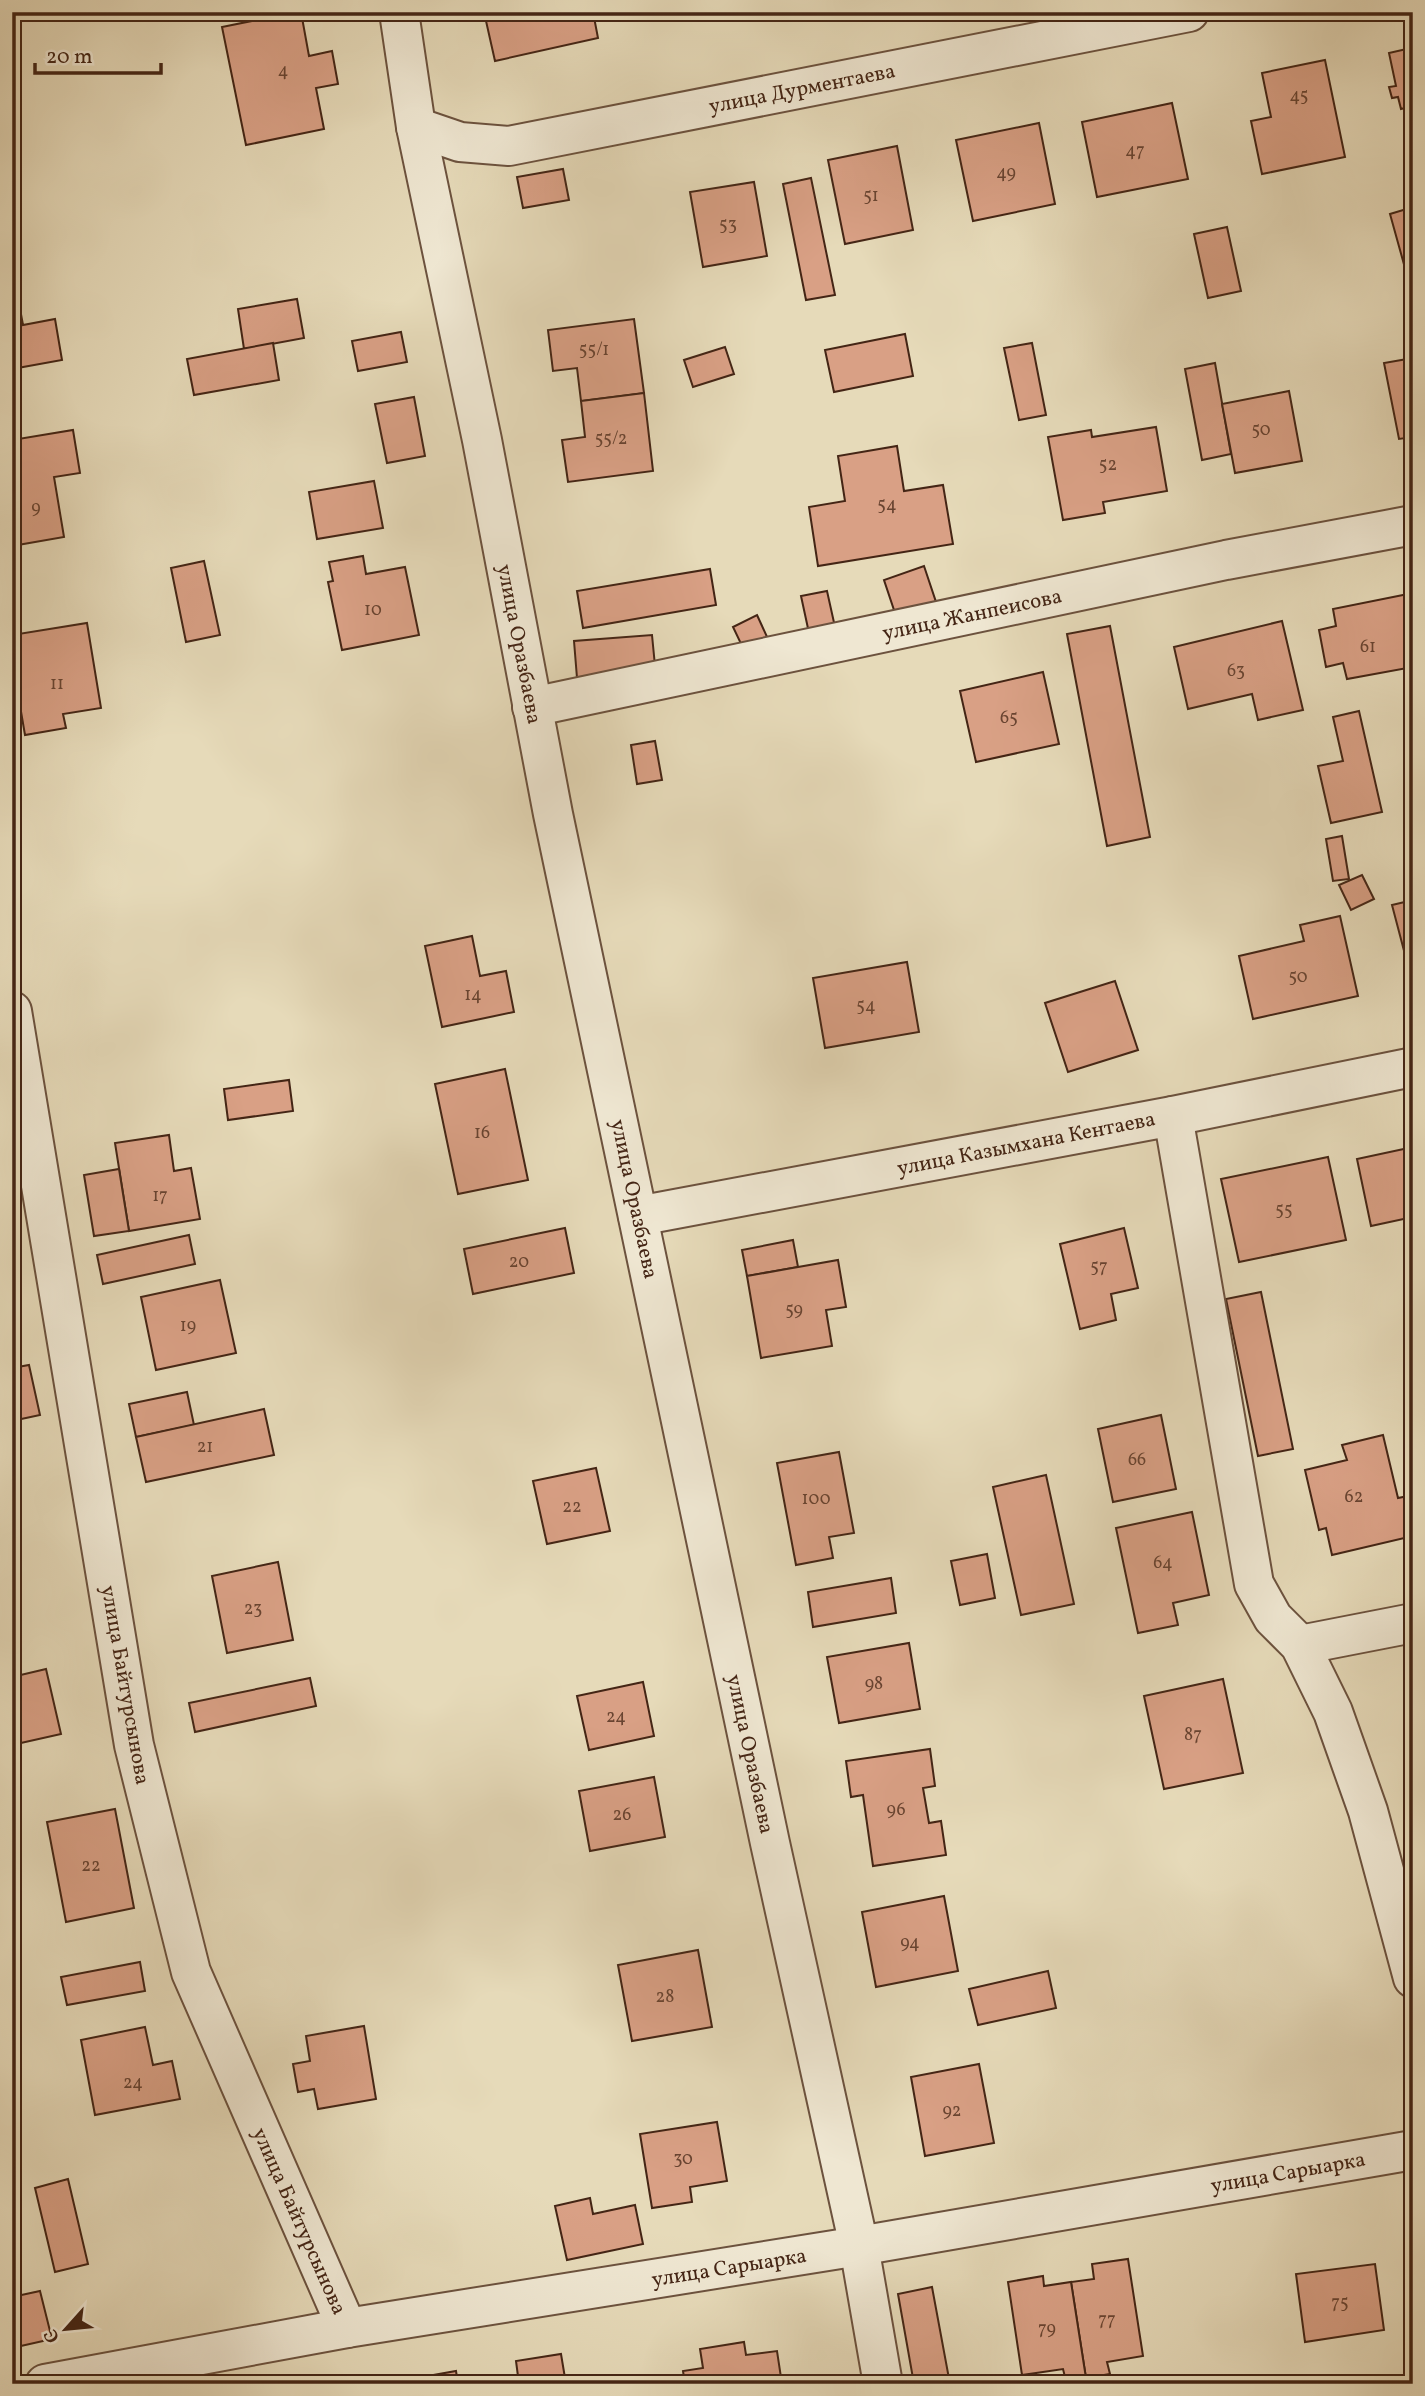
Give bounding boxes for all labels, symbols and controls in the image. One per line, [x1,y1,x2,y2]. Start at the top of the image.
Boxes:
scale bar [35,32,161,76]
text: 20 m [46,43,92,72]
street label: улица Дурментаева [707,57,898,122]
house number: 4 [278,59,288,84]
house number: 45 [1290,84,1308,109]
house number: 47 [1125,139,1145,164]
house number: 49 [996,161,1016,186]
house number: 51 [863,184,879,209]
house number: 53 [719,213,737,238]
house number: 55/1 [579,338,609,363]
house number: 50 [1251,418,1271,443]
house number: 55/2 [595,427,627,452]
house number: 52 [1099,453,1117,478]
house number: 54 [877,493,897,518]
house number: 9 [31,496,41,521]
street label: улица Оразбаева [489,562,548,727]
street label: улица Жанпеисова [880,582,1065,649]
house number: 10 [364,598,382,623]
house number: 61 [1360,635,1376,660]
house number: 63 [1227,659,1245,684]
house number: 11 [50,672,64,697]
house number: 65 [1000,706,1018,731]
house number: 50 [1288,965,1308,990]
house number: 14 [464,983,482,1008]
house number: 54 [856,994,876,1019]
street label: улица Казымхана Кентаева [895,1105,1158,1184]
street label: улица Оразбаева [602,1117,665,1282]
house number: 16 [474,1121,490,1146]
house number: 17 [152,1184,168,1209]
house number: 55 [1275,1198,1293,1223]
house number: 20 [509,1250,529,1275]
house number: 57 [1090,1255,1108,1280]
house number: 59 [785,1298,803,1323]
house number: 19 [180,1314,196,1339]
house number: 21 [197,1435,213,1460]
house number: 66 [1128,1448,1146,1473]
house number: 62 [1345,1485,1363,1510]
house number: 100 [802,1487,831,1512]
house number: 22 [562,1495,582,1520]
house number: 64 [1153,1551,1173,1576]
street label: улица Байтурсынова [93,1583,156,1787]
house number: 23 [244,1597,262,1622]
street label: улица Оразбаева [718,1672,781,1837]
house number: 98 [865,1672,883,1697]
house number: 24 [606,1705,626,1730]
house number: 87 [1184,1723,1202,1748]
house number: 96 [886,1798,906,1823]
house number: 26 [613,1803,631,1828]
house number: 22 [81,1854,101,1879]
house number: 94 [900,1931,920,1956]
house number: 28 [656,1985,674,2010]
house number: 24 [123,2071,143,2096]
house number: 92 [942,2099,962,2124]
street label: улица Байтурсынова [244,2123,353,2320]
street label: улица Сарыарка [1209,2146,1368,2201]
house number: 30 [673,2147,693,2172]
street label: улица Сарыарка [650,2242,809,2295]
house number: 75 [1331,2291,1349,2316]
north arrow [32,2294,102,2364]
house number: 77 [1098,2308,1116,2333]
house number: 79 [1038,2317,1056,2342]
text: С [38,2324,67,2347]

